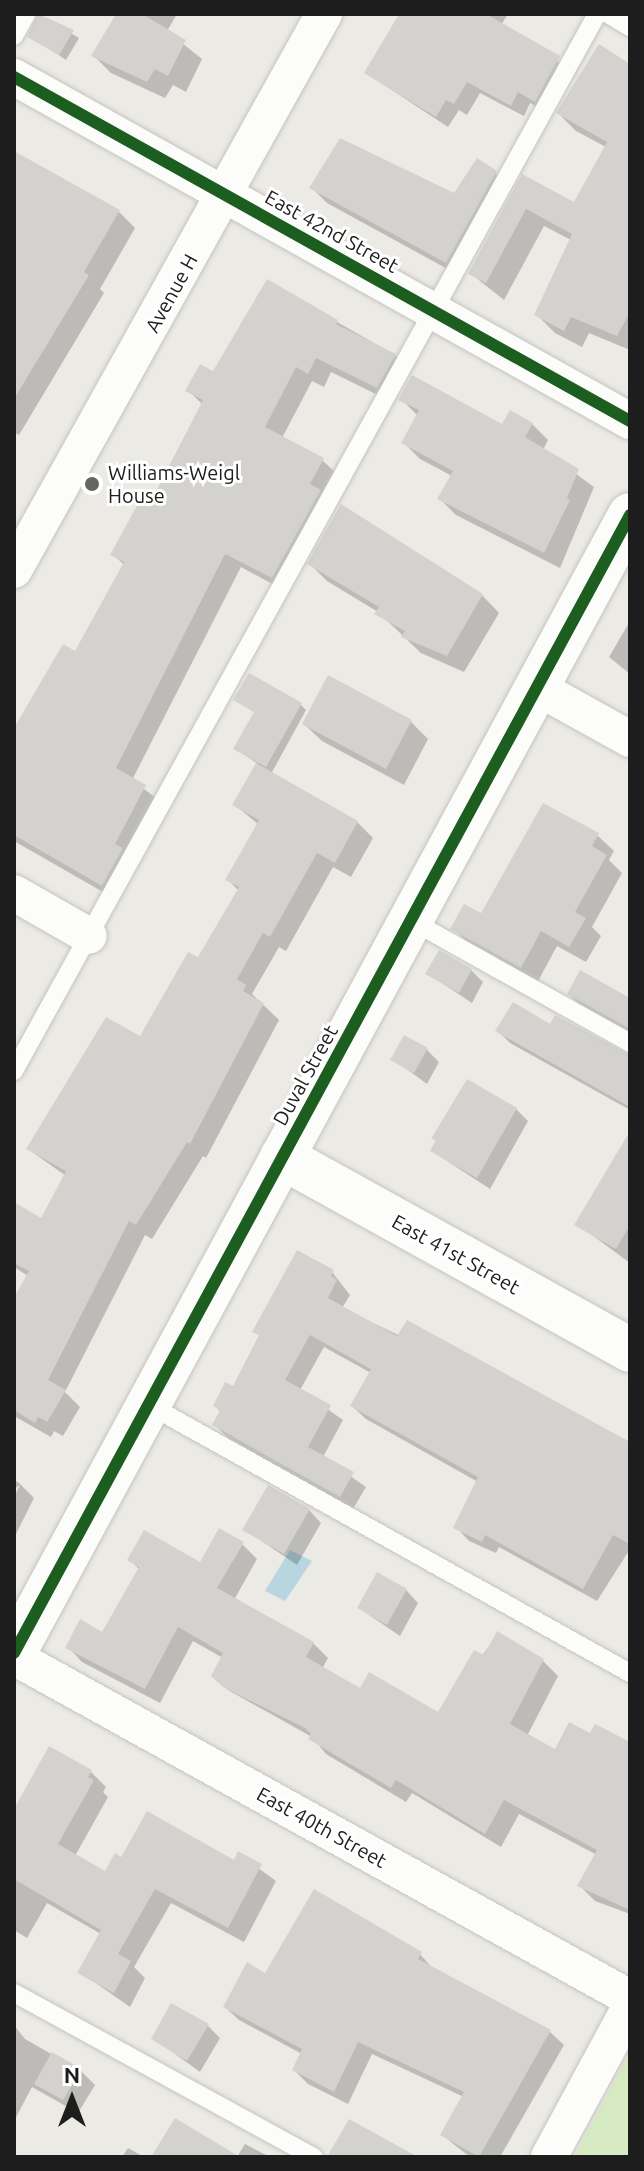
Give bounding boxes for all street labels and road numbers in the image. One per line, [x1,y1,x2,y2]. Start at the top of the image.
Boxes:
street label: East 42nd Street [261,184,403,278]
street label: Avenue H [140,250,202,336]
street label: Duval Street [268,1021,342,1129]
street label: East 41st Street [388,1209,524,1299]
street label: East 40th Street [253,1781,391,1873]

